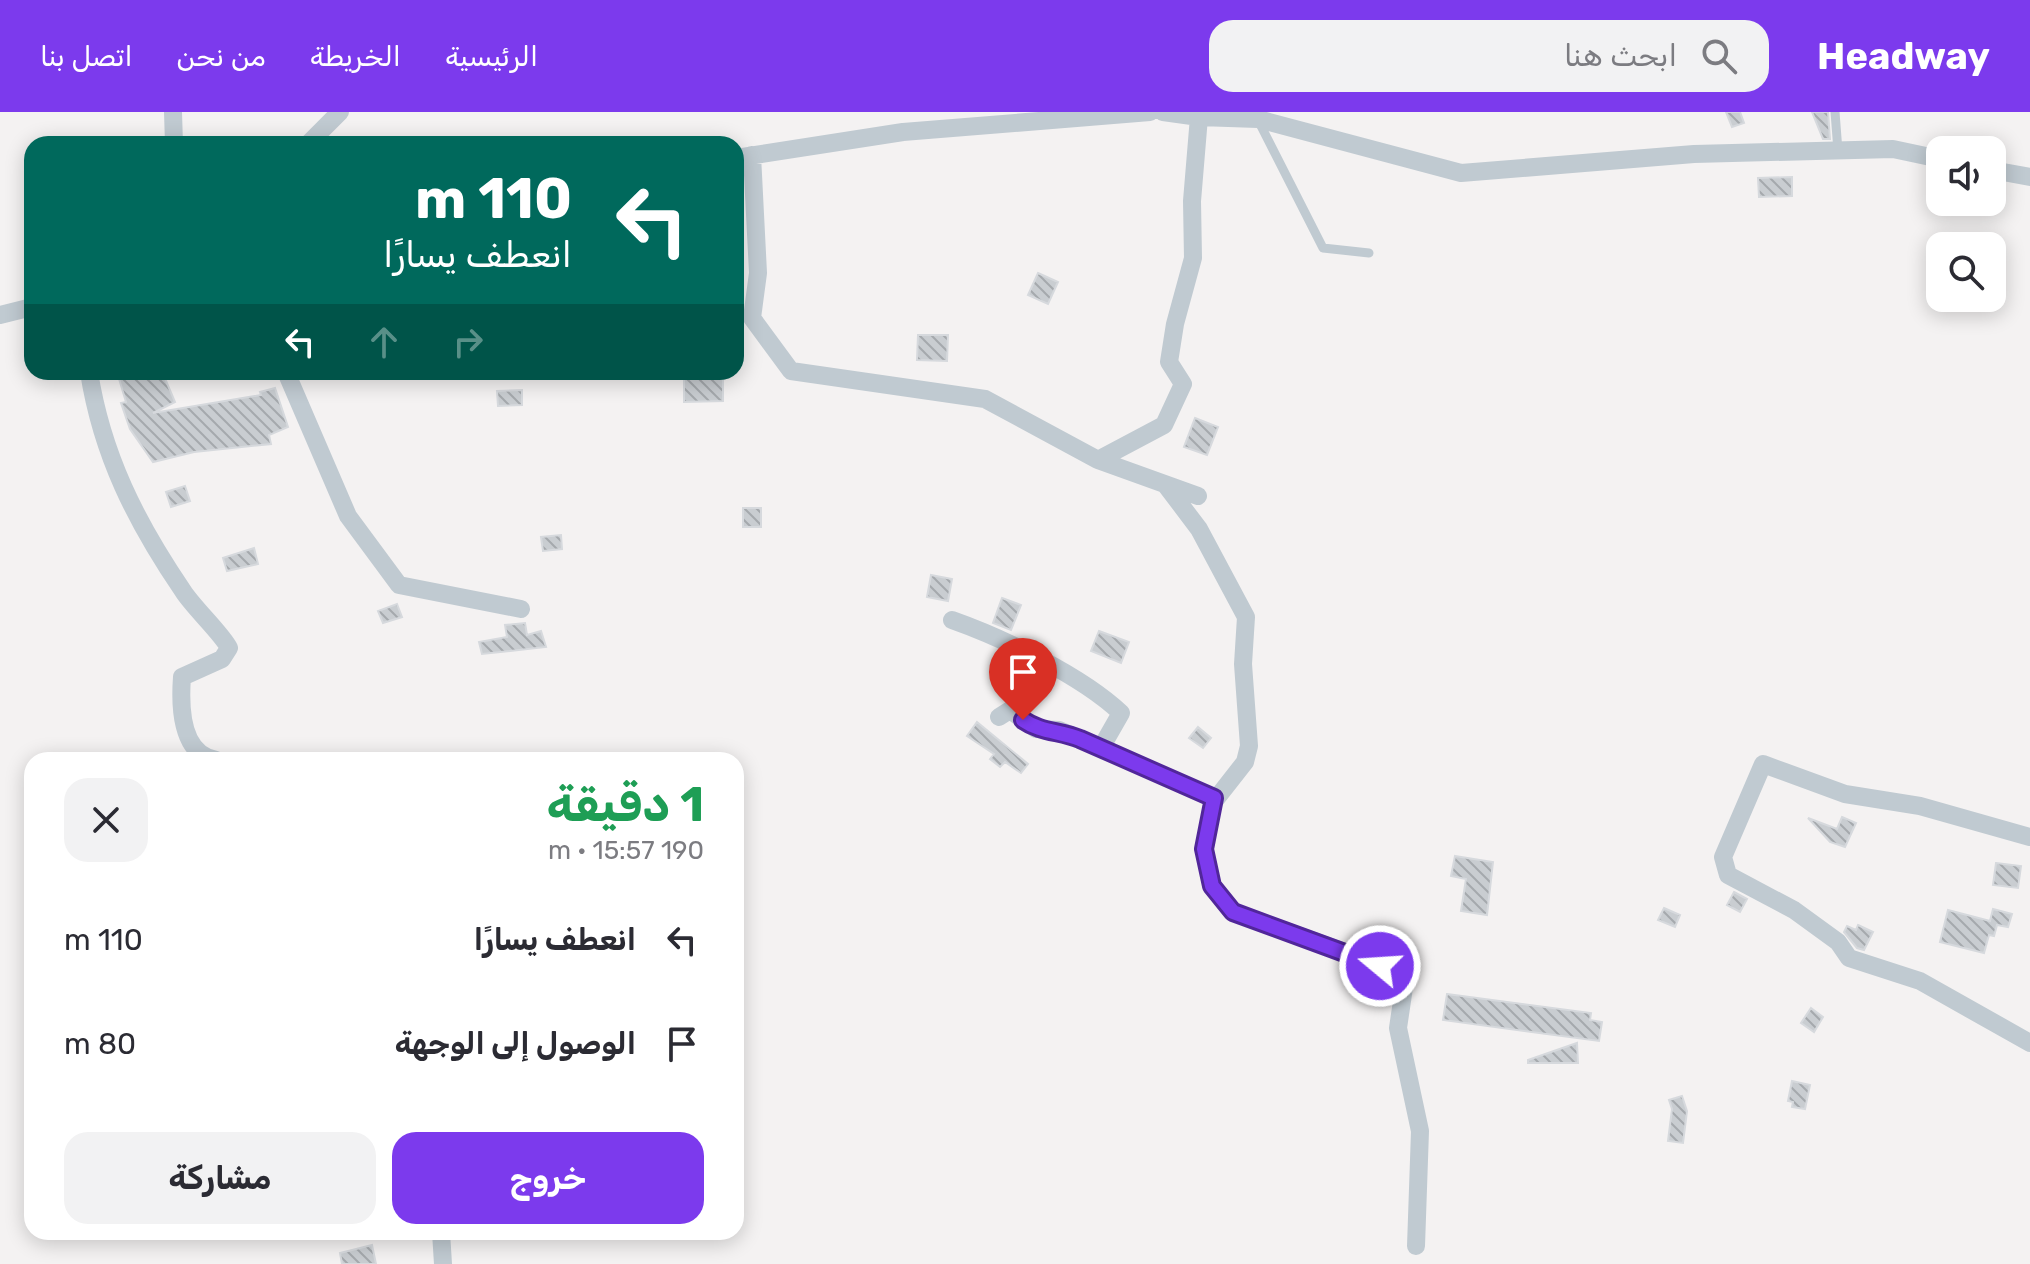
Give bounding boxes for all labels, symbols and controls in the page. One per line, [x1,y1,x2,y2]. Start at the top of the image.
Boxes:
search box [1209,20,1769,92]
text: Headway [1817,33,1990,79]
icon: search [1697,34,1741,78]
text: ابحث هنا [1564,38,1677,74]
text: اتصل بنا [40,40,133,73]
text: من نحن [177,40,266,73]
text: الخريطة [310,40,401,73]
text: الرئيسية [445,40,538,73]
map controls [1926,136,2006,312]
button: sound [1926,136,2006,216]
text: 110 m [415,166,572,232]
icon: left [600,168,704,272]
button: search [1926,232,2006,312]
text: انعطف يسارًا [383,233,572,276]
icon: left [278,320,322,364]
icon: ahead [362,320,406,364]
icon: right [446,320,490,364]
pin [989,638,1057,720]
icon: arrive [1001,650,1045,694]
text: 1 دقيقة [547,776,704,833]
button: close [64,778,148,862]
text: 190 m · 15:57 [548,835,704,866]
icon: left [660,918,704,962]
text: 110 m [64,922,143,958]
text: انعطف يسارًا [474,922,636,958]
position arrow [1338,924,1422,1008]
icon: arrive [660,1022,704,1066]
text: 80 m [64,1026,136,1062]
text: الوصول إلى الوجهة [395,1026,636,1062]
button: مشاركة [64,1132,376,1224]
button: خروج [392,1132,704,1224]

